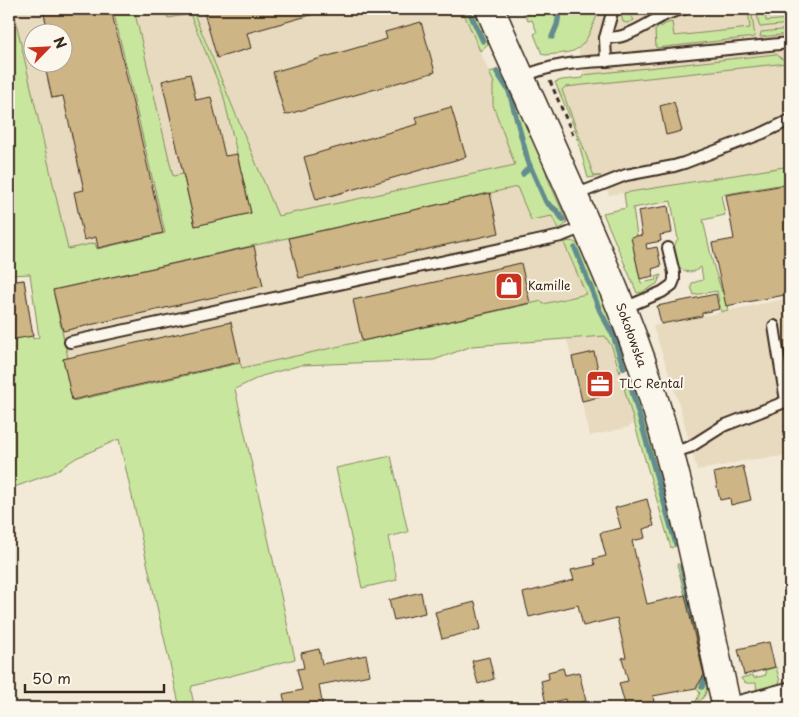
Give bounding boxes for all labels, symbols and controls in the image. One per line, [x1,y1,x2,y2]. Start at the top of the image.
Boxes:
north arrow [22,22,72,72]
text: N [48,33,72,52]
shop icon: Kamille [494,271,524,301]
place label: Kamille [528,276,571,294]
street label: Sokołowska [612,300,652,370]
office icon: TLC Rental [585,369,615,399]
place label: TLC Rental [619,374,684,392]
scale bar [25,662,164,694]
text: 50 m [32,666,71,689]

